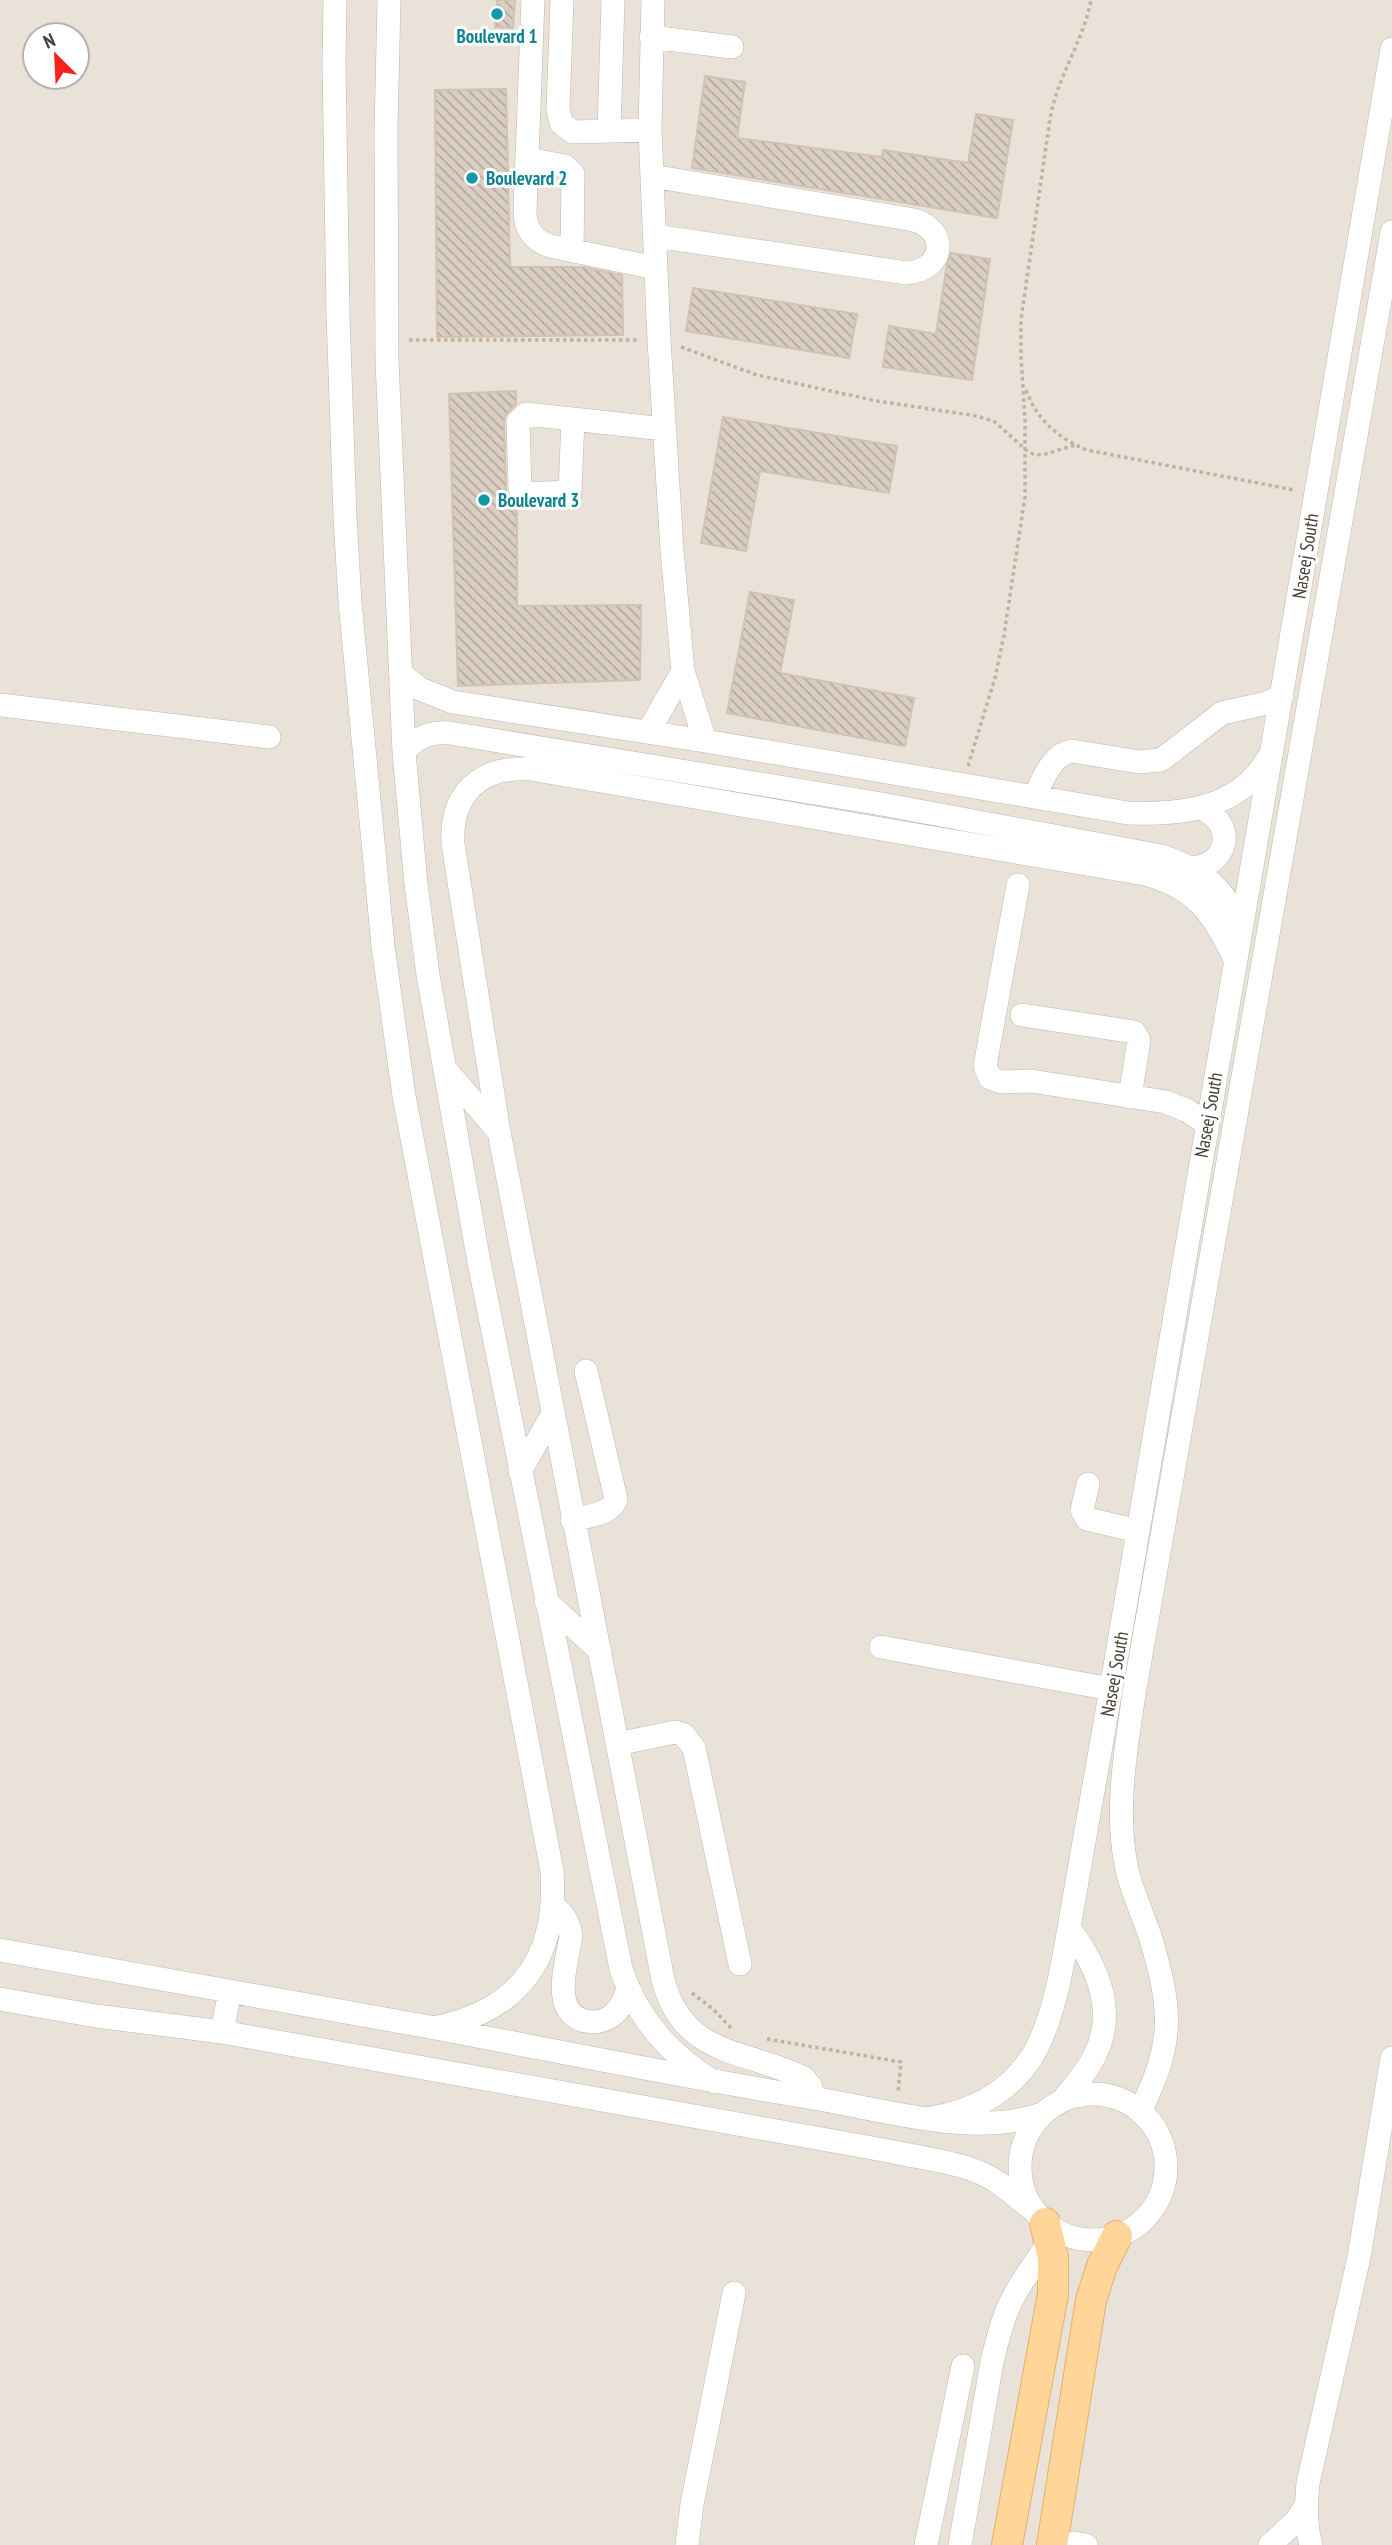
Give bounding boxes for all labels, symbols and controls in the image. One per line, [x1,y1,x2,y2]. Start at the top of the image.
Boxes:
marker: Boulevard 1 [489,6,505,22]
north arrow [21,21,91,91]
place label: Boulevard 1 [456,24,538,48]
text: N [40,27,59,54]
place label: Boulevard 2 [486,166,567,190]
marker: Boulevard 2 [464,170,480,186]
place label: Boulevard 3 [498,488,579,512]
marker: Boulevard 3 [476,492,492,508]
street label: Naseej South [1286,512,1324,600]
street label: Naseej South [1189,1071,1227,1159]
street label: Naseej South [1095,1630,1133,1718]

